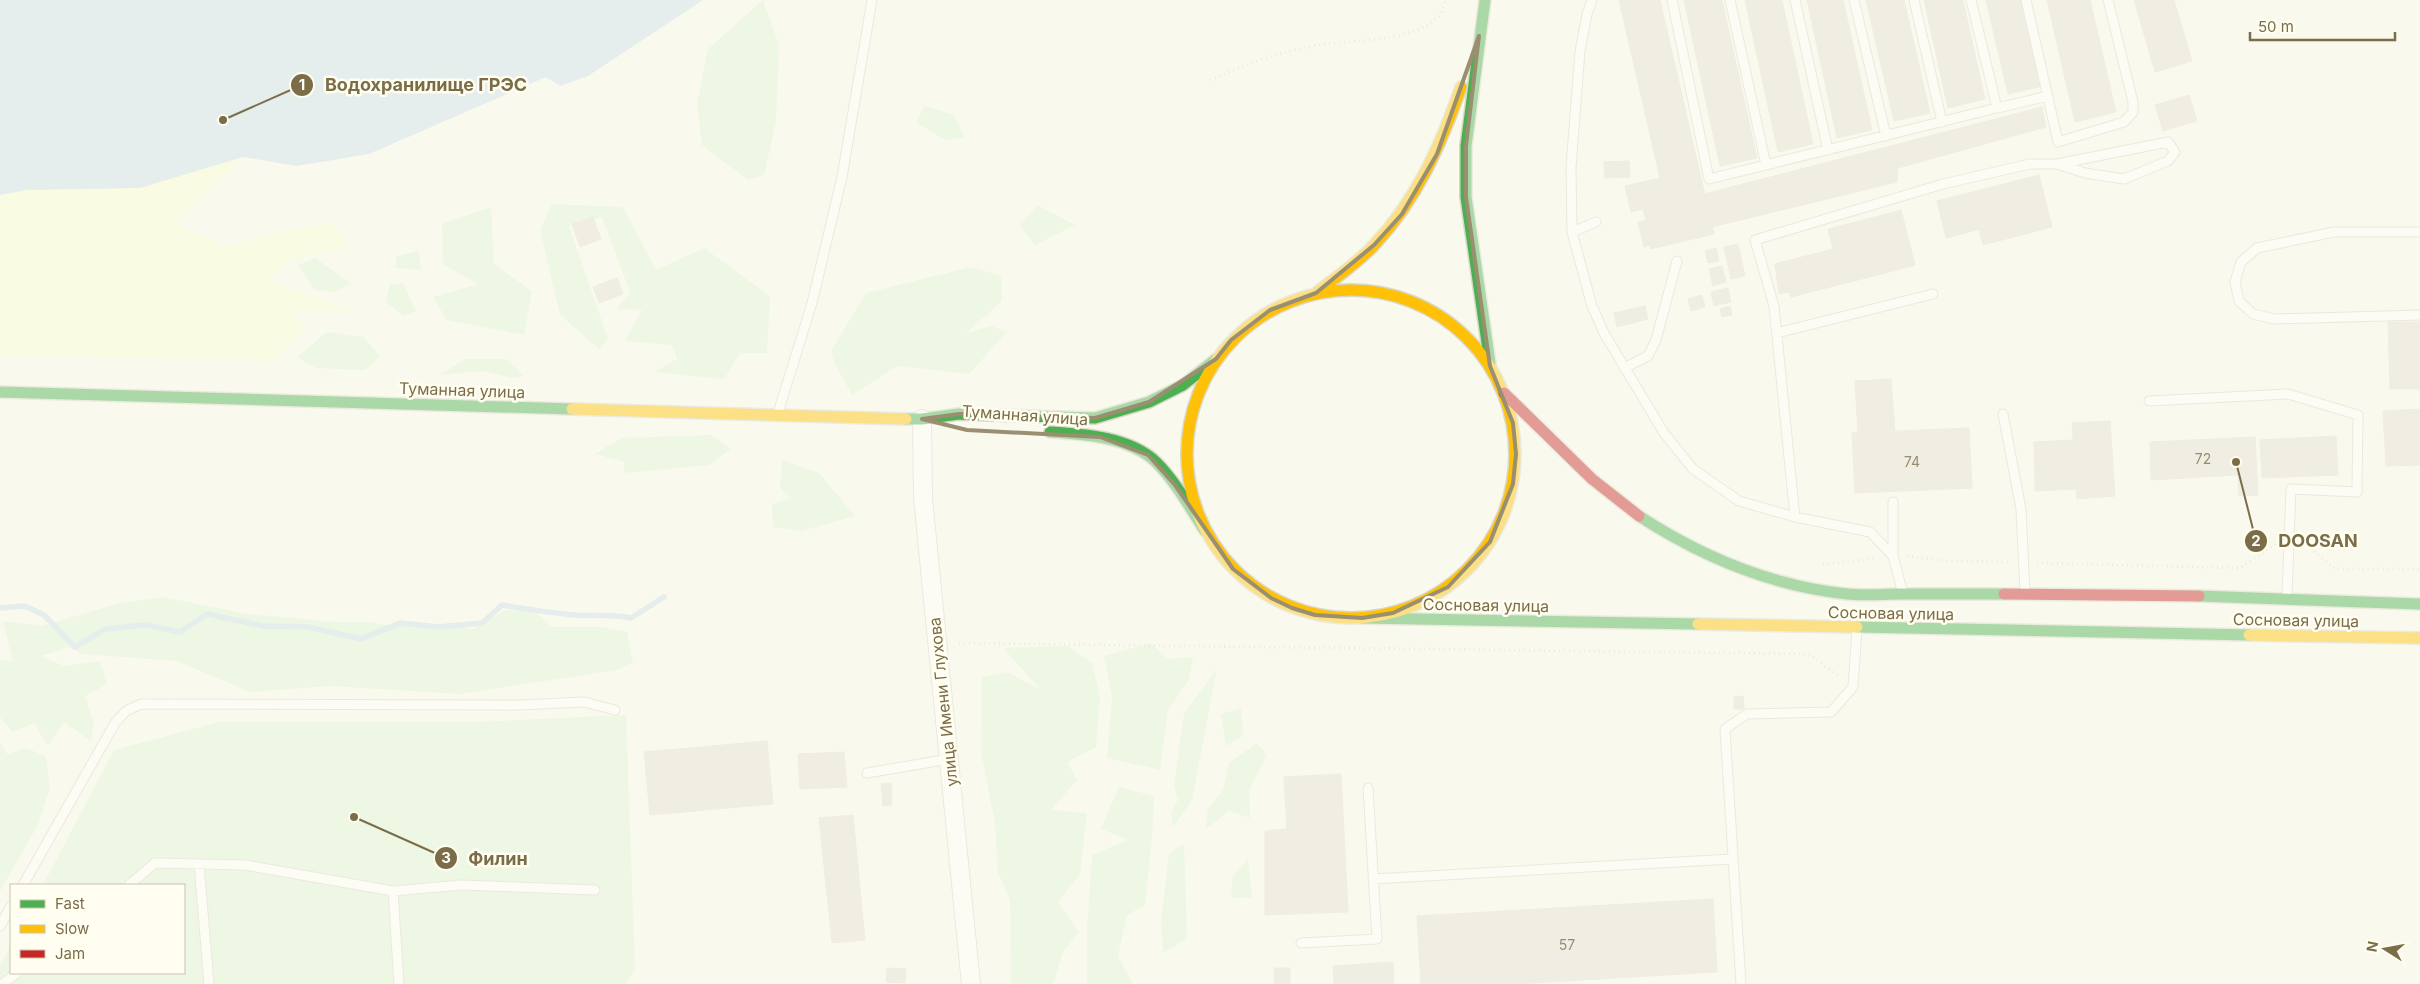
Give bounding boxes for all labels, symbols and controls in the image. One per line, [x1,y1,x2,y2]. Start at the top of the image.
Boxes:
scale bar [2250,10,2395,42]
text: 50 m [2258,17,2294,36]
callout: Водохранилище ГРЭС [290,68,537,101]
text: Водохранилище ГРЭС [325,74,527,95]
text: 1 [299,75,305,94]
street label: Туманная улица [399,378,525,402]
street label: Туманная улица [961,401,1089,429]
house number: 72 [2195,450,2211,467]
house number: 74 [1904,453,1920,470]
callout: DOOSAN [2244,524,2368,557]
text: DOOSAN [2278,530,2358,551]
text: 2 [2251,531,2261,550]
street label: Сосновая улица [1423,594,1549,616]
street label: Сосновая улица [1828,602,1954,624]
street label: Сосновая улица [2233,609,2359,631]
street label: улица Имени Глухова [924,616,962,788]
callout: Филин [433,842,538,875]
text: 3 [441,848,451,867]
text: Филин [468,848,528,869]
legend [10,884,185,974]
text: Fast [55,894,85,913]
text: Slow [55,919,89,938]
north arrow [2360,924,2410,974]
house number: 57 [1559,936,1575,953]
text: N [2362,940,2381,953]
text: Jam [55,944,85,963]

